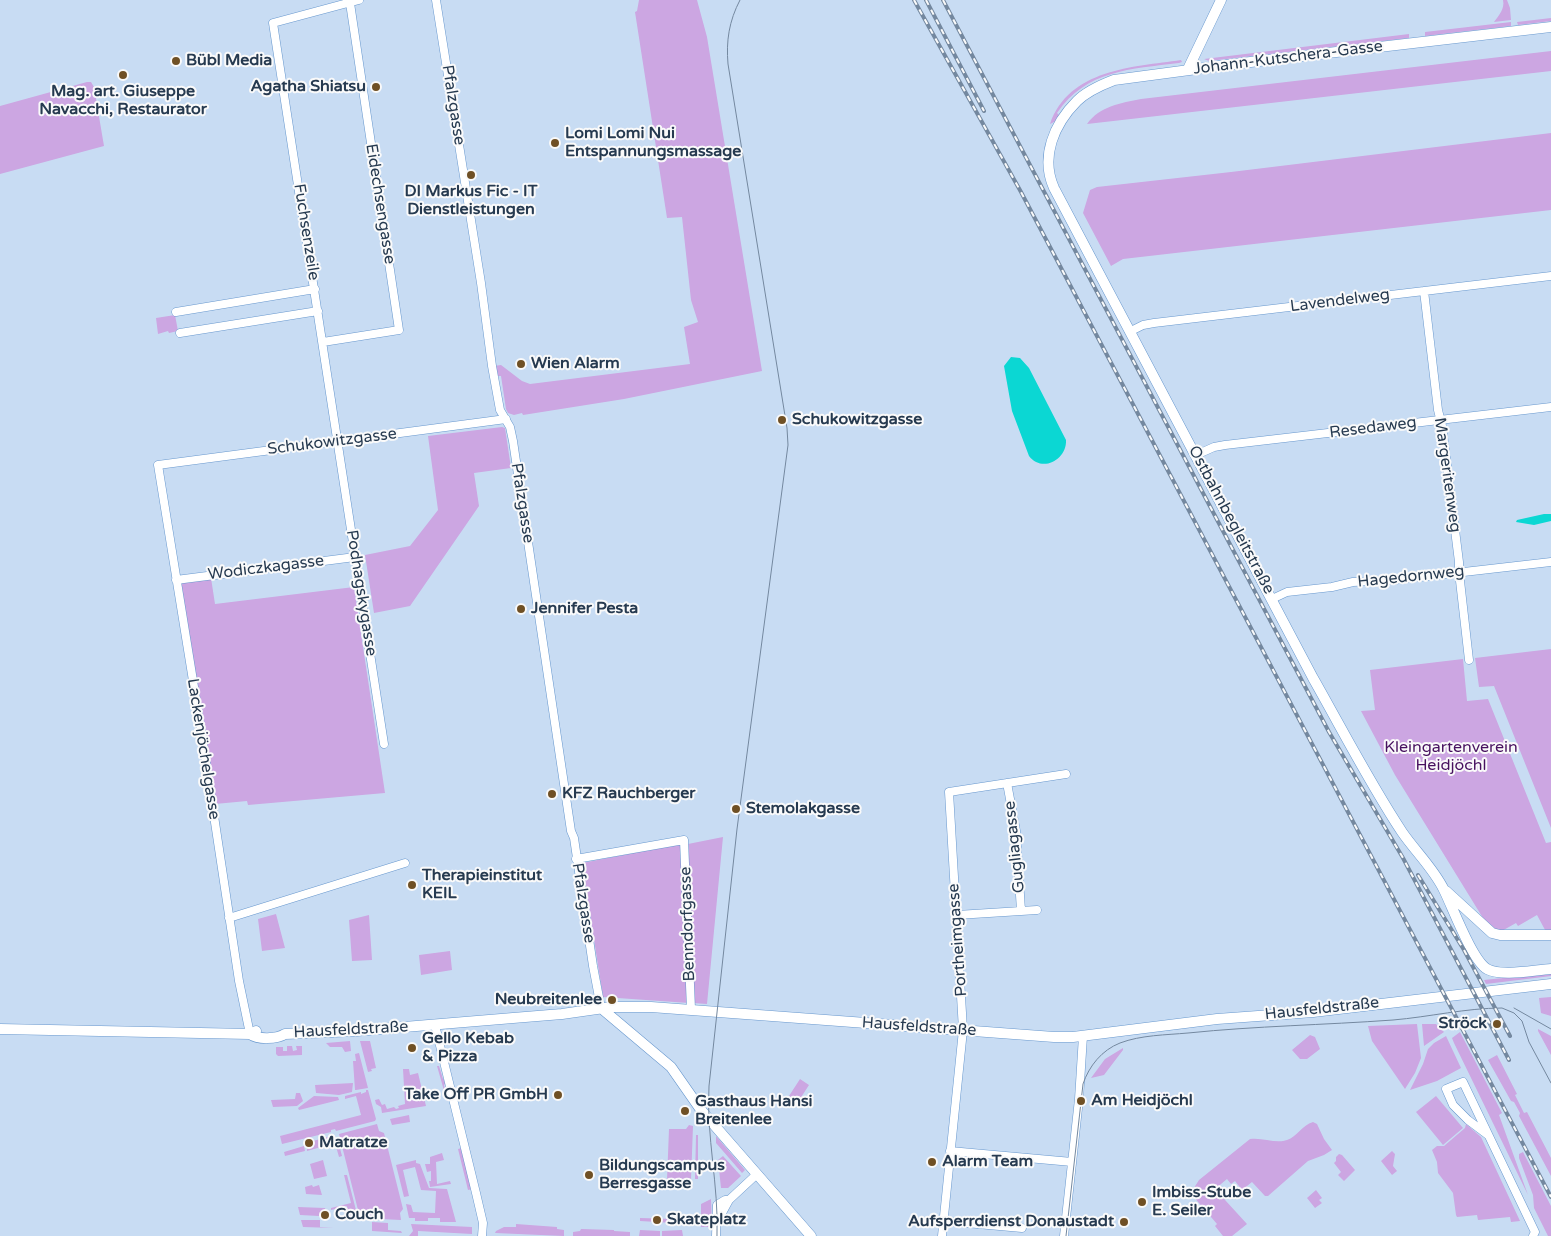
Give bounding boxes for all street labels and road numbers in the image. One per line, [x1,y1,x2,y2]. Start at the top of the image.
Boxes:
street label: Johann-Kutschera-Gasse [1192,37,1384,79]
street label: Pfalzgasse [437,63,469,147]
street label: Eidechsengasse [361,142,399,266]
street label: Fuchsenzeile [289,182,323,282]
street label: Lavendelweg [1289,285,1391,317]
street label: Resedaweg [1328,413,1418,443]
street label: Margeritenweg [1429,416,1465,534]
street label: Schukowitzgasse [266,425,398,459]
street label: Ostbahnbegleitstraße [1184,443,1278,597]
street label: Pfalzgasse [506,461,538,545]
street label: Podhagskygasse [342,528,380,658]
street label: Wodiczkagasse [207,551,325,585]
street label: Hagedornweg [1357,562,1465,592]
street label: Lackenjöchelgasse [182,677,224,821]
street label: Gugliagasse [1001,800,1029,894]
street label: Pfalzgasse [567,861,599,945]
street label: Benndorfgasse [676,866,700,982]
street label: Portheimgasse [944,883,972,997]
street label: Hausfeldstraße [1264,993,1380,1025]
street label: Hausfeldstraße [861,1013,977,1041]
street label: Hausfeldstraße [293,1017,409,1043]

